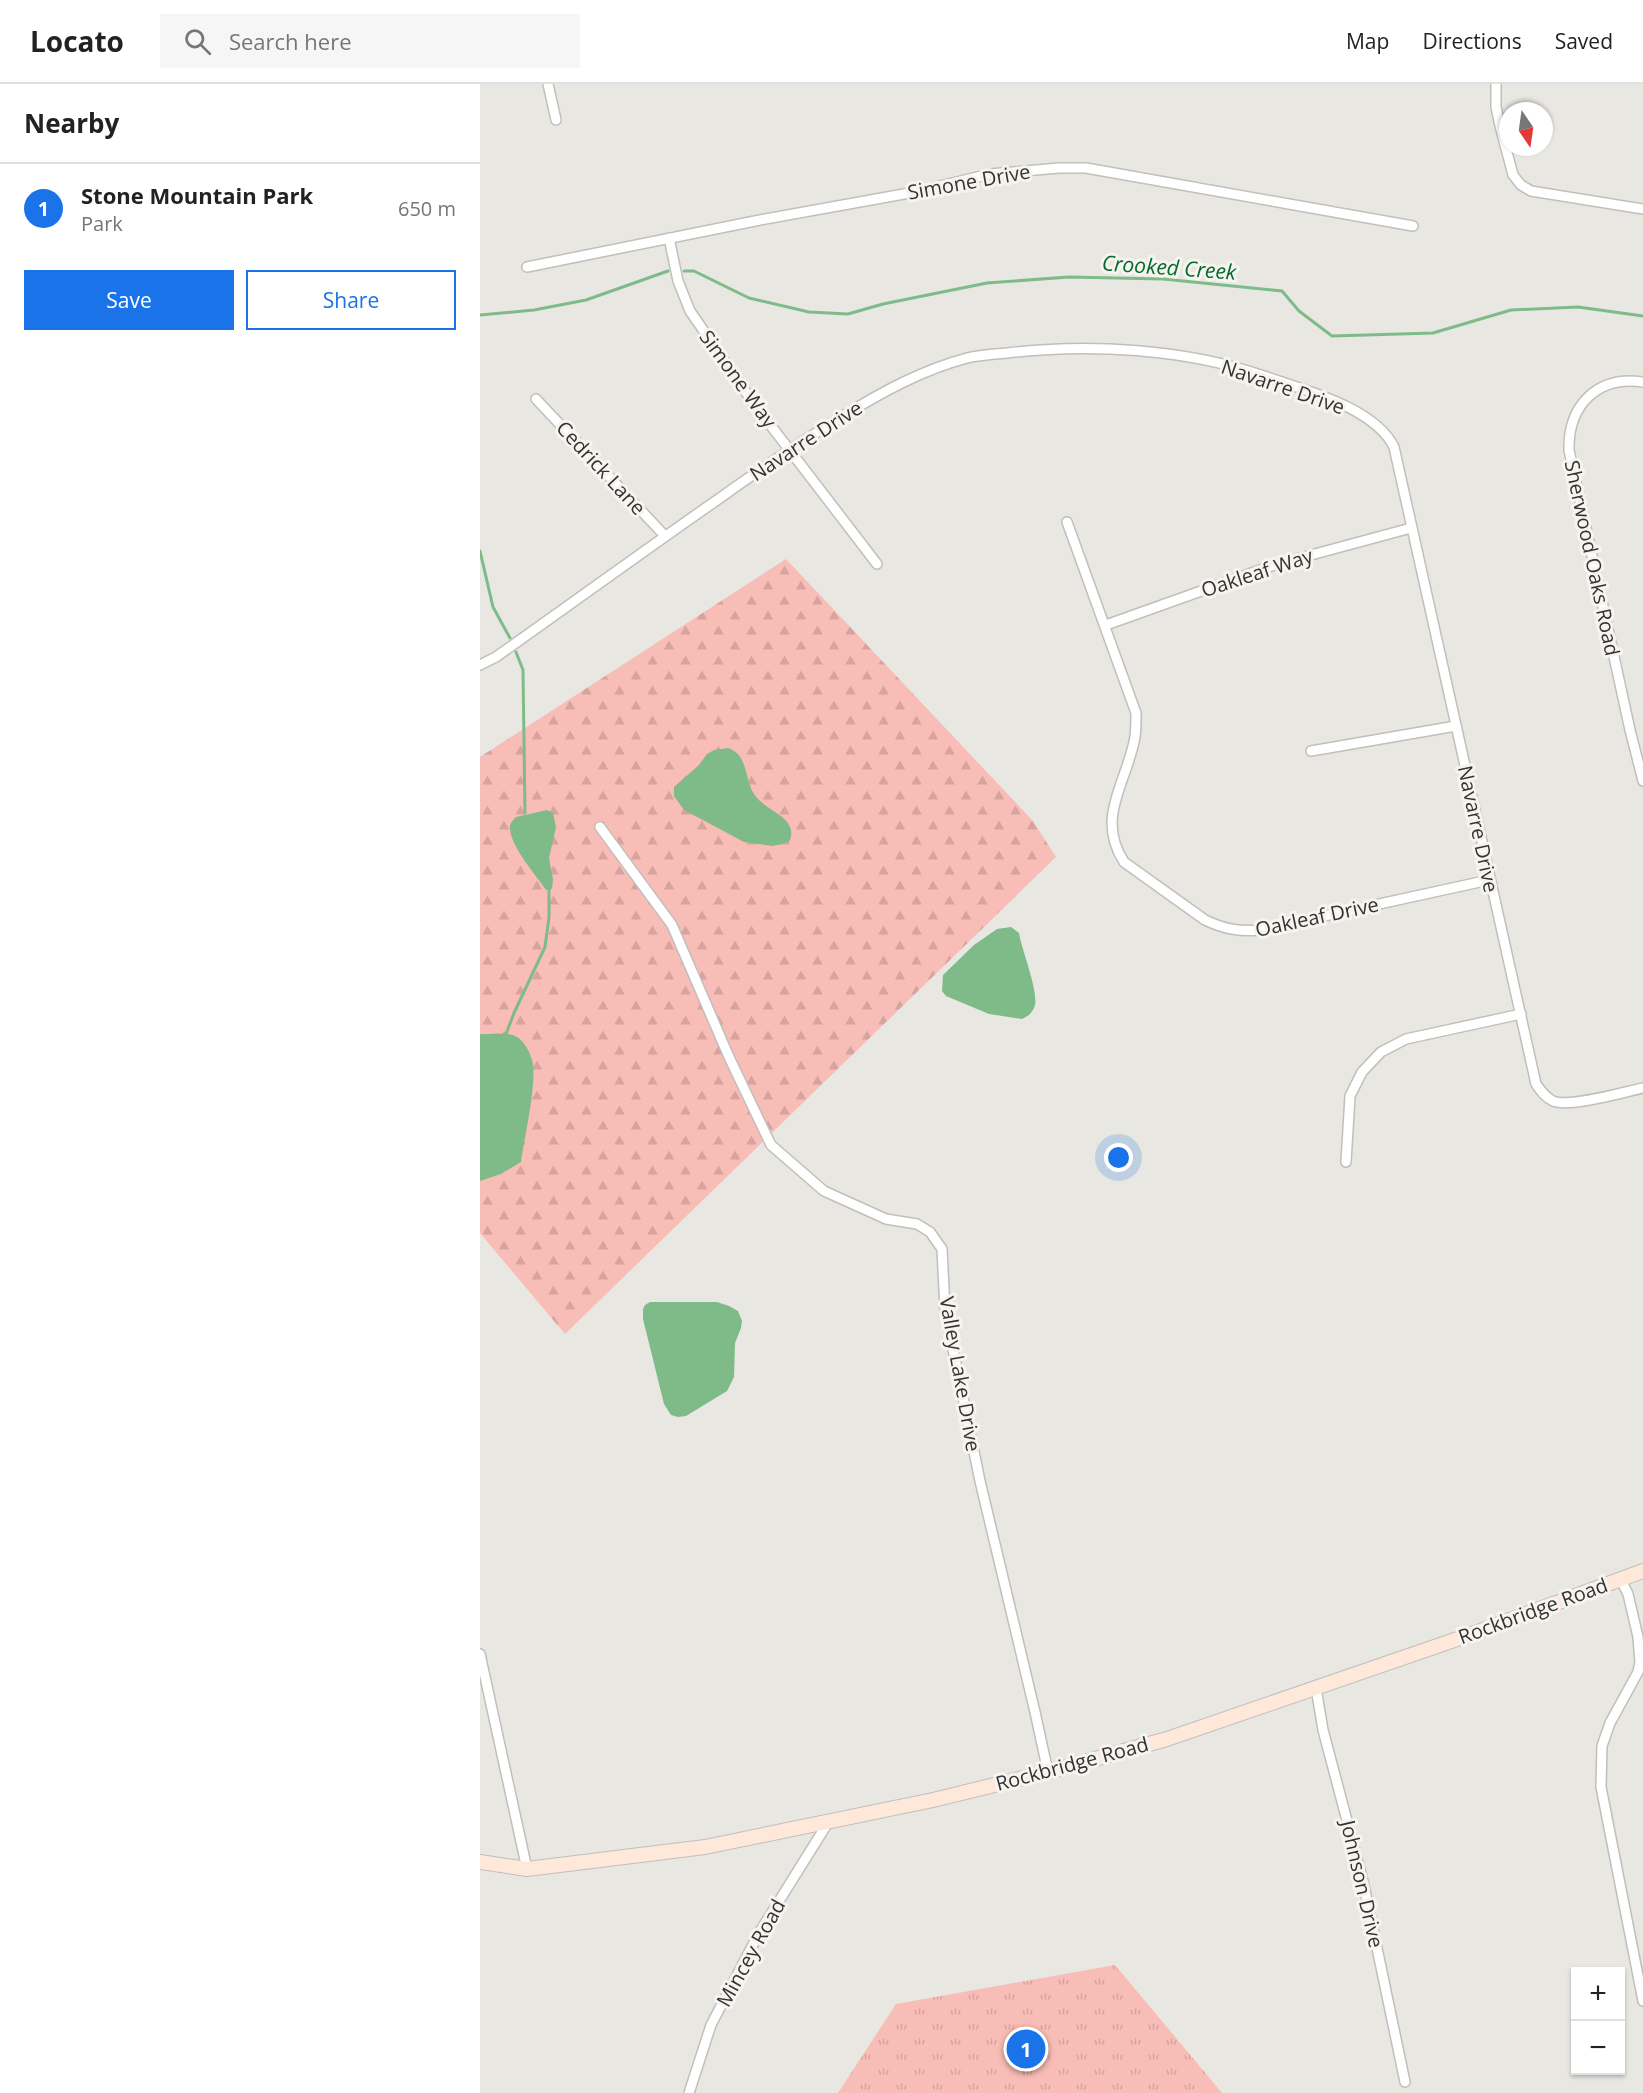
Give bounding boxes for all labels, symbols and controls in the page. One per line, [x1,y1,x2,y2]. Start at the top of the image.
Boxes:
search box [160,14,580,68]
text: Locato [30,22,124,60]
icon: search [181,25,214,58]
text: Search here [229,26,352,56]
text: Map [1346,27,1389,55]
text: Directions [1422,27,1522,55]
text: Saved [1555,27,1613,55]
north arrow [1499,102,1553,156]
text: Nearby [24,105,119,141]
street label: Simone Drive [905,157,1032,206]
text: Stone Mountain Park [81,180,313,210]
text: 1 [38,195,49,222]
text: 650 m [398,195,456,222]
text: Park [81,210,123,237]
water label: Crooked Creek [1101,248,1238,286]
button: Save [24,270,234,330]
button: Share [246,270,456,330]
street label: Simone Way [694,324,784,434]
street label: Navarre Drive [1218,353,1349,420]
street label: Navarre Drive [744,394,867,487]
street label: Cedrick Lane [551,415,652,521]
street label: Sherwood Oaks Road [1559,458,1626,658]
street label: Oakleaf Way [1197,541,1317,603]
street label: Navarre Drive [1452,763,1505,895]
street label: Oakleaf Drive [1253,890,1381,943]
your location [1104,1143,1133,1172]
street label: Valley Lake Drive [934,1294,987,1454]
street label: Rockbridge Road [1454,1571,1611,1650]
street label: Rockbridge Road [992,1730,1151,1797]
street label: Johnson Drive [1334,1816,1390,1950]
street label: Mincey Road [710,1894,791,2011]
map controls [1571,1967,1625,2075]
button: + [1571,1967,1625,2021]
button: − [1571,2021,1625,2075]
pin: 1 [1006,2026,1046,2072]

